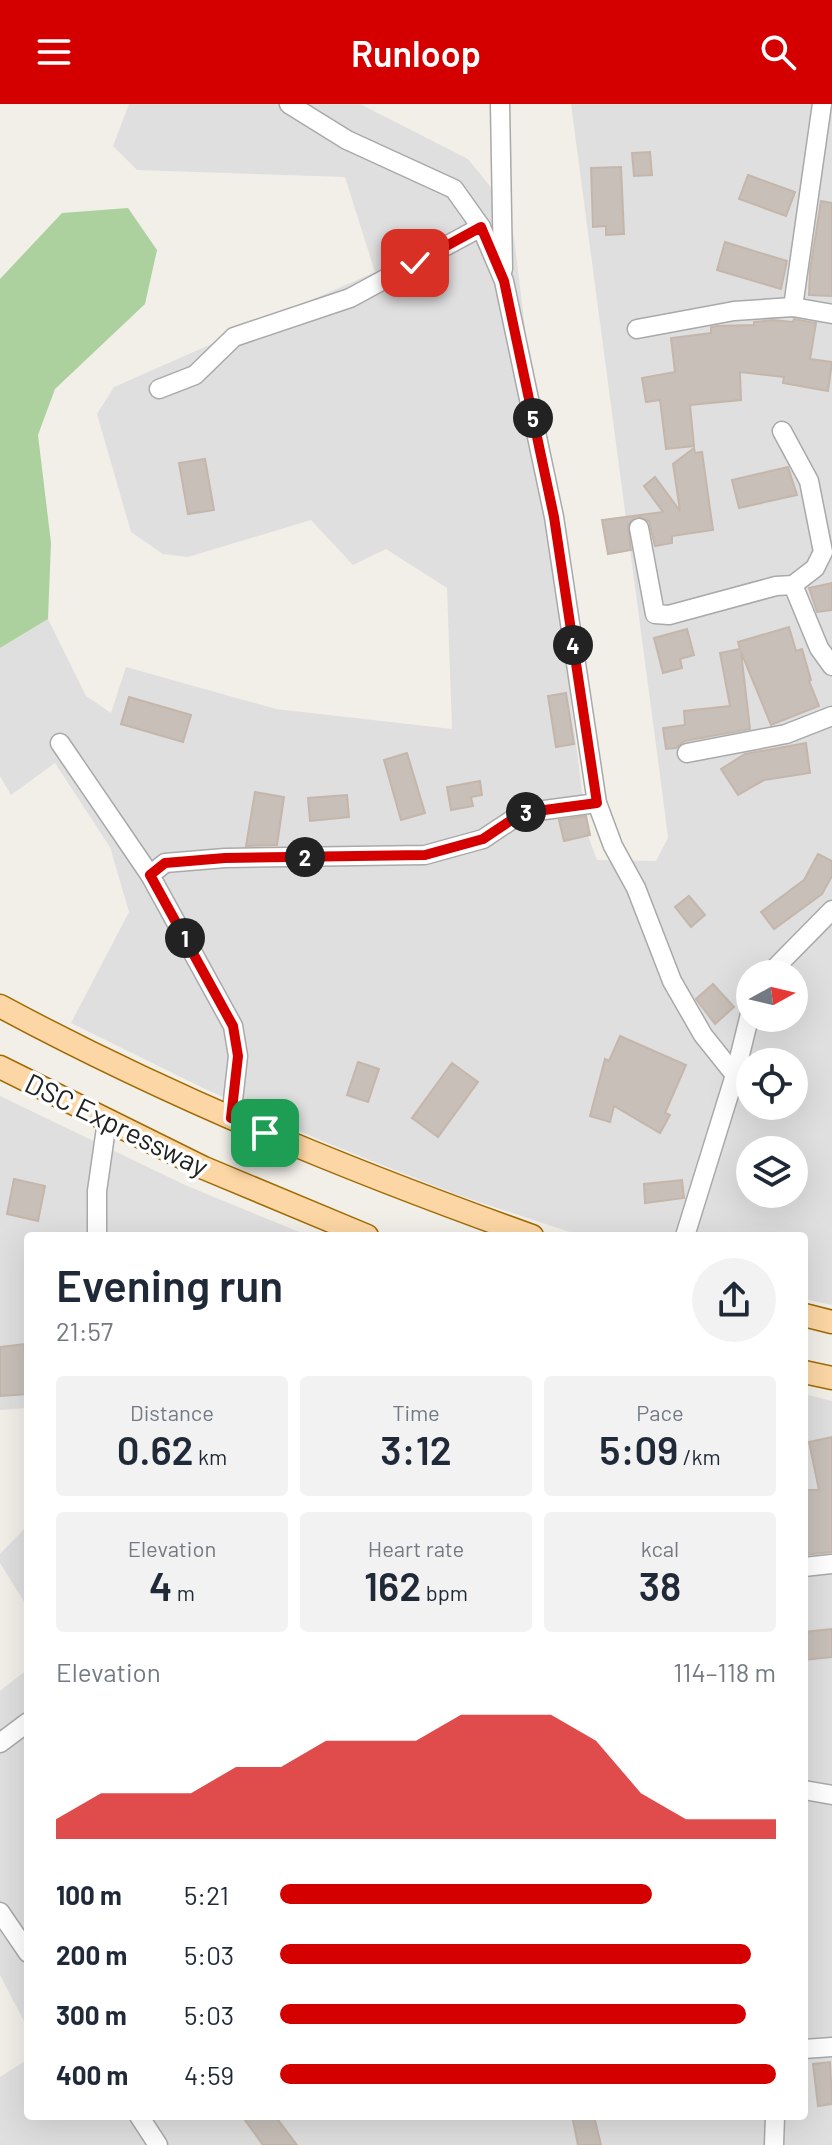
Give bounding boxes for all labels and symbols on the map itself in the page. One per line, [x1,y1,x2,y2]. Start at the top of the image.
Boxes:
pin [381,229,449,297]
pin: 5 [513,398,553,438]
pin: 4 [553,625,593,665]
pin: 3 [506,792,546,832]
pin: 2 [285,837,325,877]
pin: 1 [165,918,205,958]
north arrow [736,960,808,1032]
street label: DSC Expressway [20,1065,214,1183]
pin [231,1099,299,1167]

